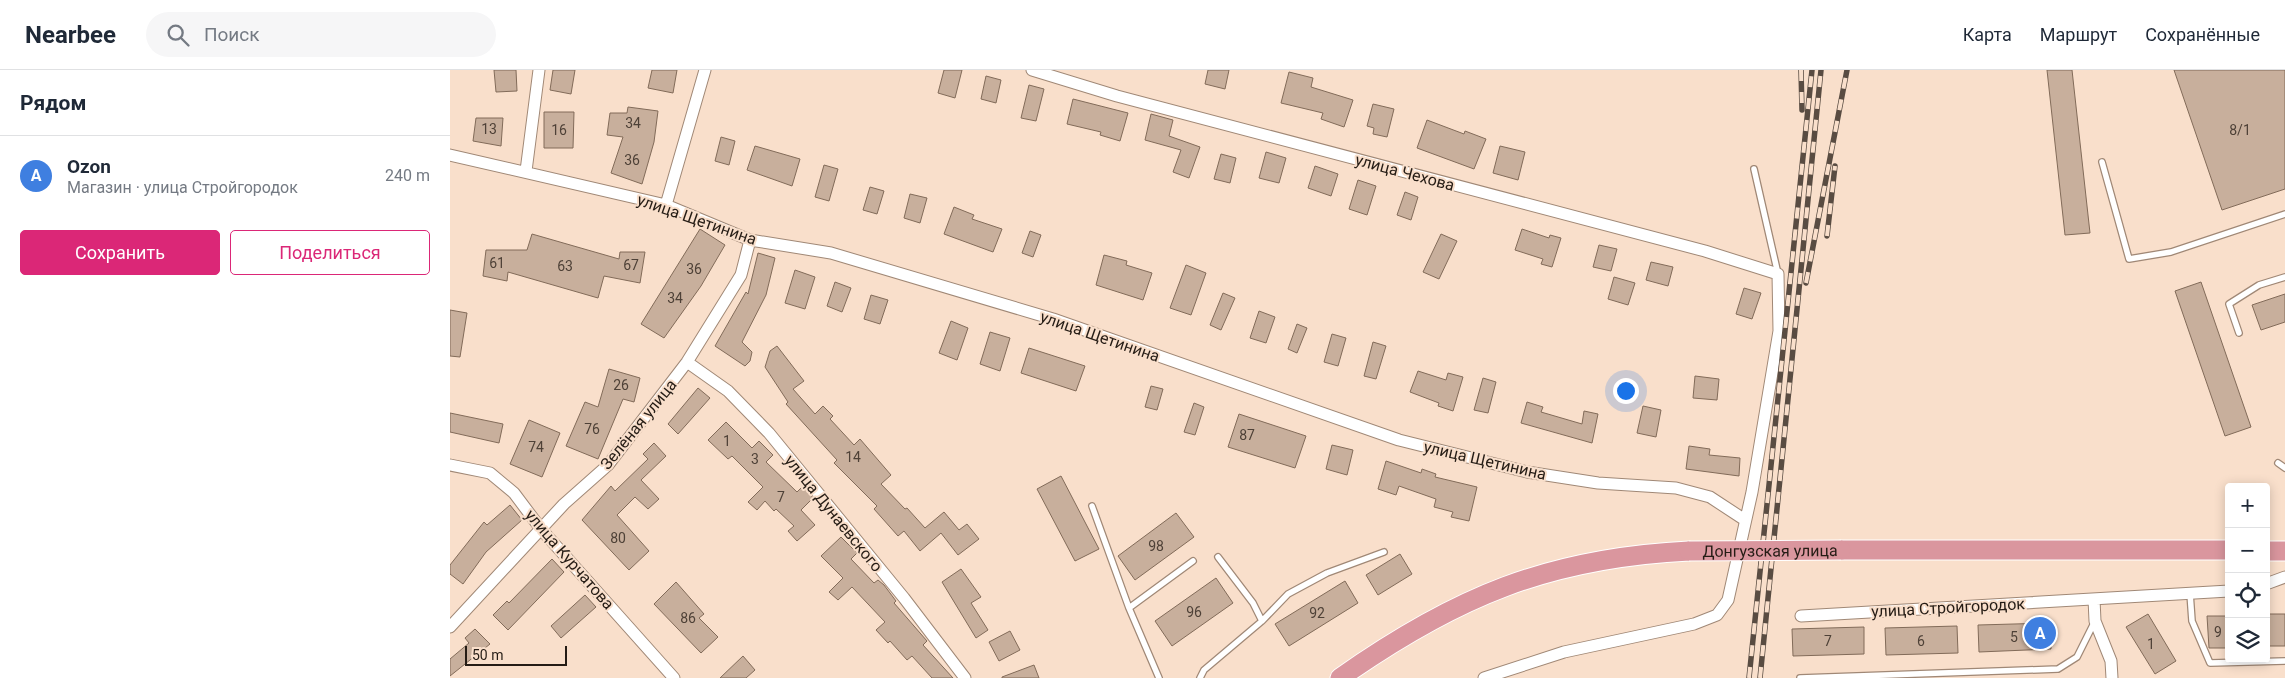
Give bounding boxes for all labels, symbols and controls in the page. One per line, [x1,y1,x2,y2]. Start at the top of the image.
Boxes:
search box [146,12,496,57]
text: Nearbee [25,21,116,49]
icon: search [164,21,192,49]
text: Поиск [204,23,260,46]
text: Карта [1963,24,2012,45]
text: Маршрут [2040,24,2117,45]
text: Сохранённые [2145,24,2260,45]
text: Рядом [20,91,86,115]
house number: 34 [625,115,641,131]
house number: 13 [481,121,497,137]
house number: 16 [551,122,567,138]
house number: 8/1 [2229,122,2251,138]
street label: улица Чехова [1353,150,1457,195]
house number: 36 [624,152,640,168]
text: Ozon [67,155,111,178]
text: A [31,166,41,185]
text: 240 m [385,166,430,185]
text: Магазин · улица Стройгородок [67,178,298,197]
street label: улица Щетинина [635,190,759,249]
button: Сохранить [20,230,220,275]
button: Поделиться [230,230,430,275]
house number: 61 [489,255,505,271]
house number: 67 [623,257,639,273]
house number: 63 [557,258,573,274]
house number: 36 [686,261,702,277]
house number: 34 [667,290,683,306]
street label: улица Щетинина [1038,307,1162,366]
street label: Зелёная улица [596,375,680,473]
house number: 26 [613,377,629,393]
your location [1613,378,1639,404]
house number: 76 [584,421,600,437]
house number: 87 [1239,427,1255,443]
house number: 1 [723,433,731,449]
street label: улица Щетинина [1422,437,1548,484]
house number: 74 [528,439,544,455]
house number: 14 [845,449,861,465]
house number: 3 [751,451,759,467]
street label: улица Дунаевского [781,451,887,576]
map controls [2225,483,2270,663]
button: + [2225,483,2270,528]
house number: 7 [777,489,785,505]
street label: улица Курчатова [521,506,618,613]
button: − [2225,528,2270,573]
house number: 80 [610,530,626,546]
house number: 98 [1148,538,1164,554]
street label: Донгузская улица [1702,541,1838,561]
button: locate [2225,573,2270,618]
street label: улица Стройгородок [1871,594,2026,621]
house number: 96 [1186,604,1202,620]
house number: 92 [1309,605,1325,621]
house number: 86 [680,610,696,626]
pin: A [2024,614,2056,652]
button: layers [2225,618,2270,663]
house number: 9 [2214,624,2222,640]
house number: 5 [2010,629,2018,645]
house number: 7 [1824,633,1832,649]
house number: 6 [1917,633,1925,649]
house number: 1 [2147,636,2155,652]
scale bar [465,643,568,666]
text: 50 m [472,647,504,663]

